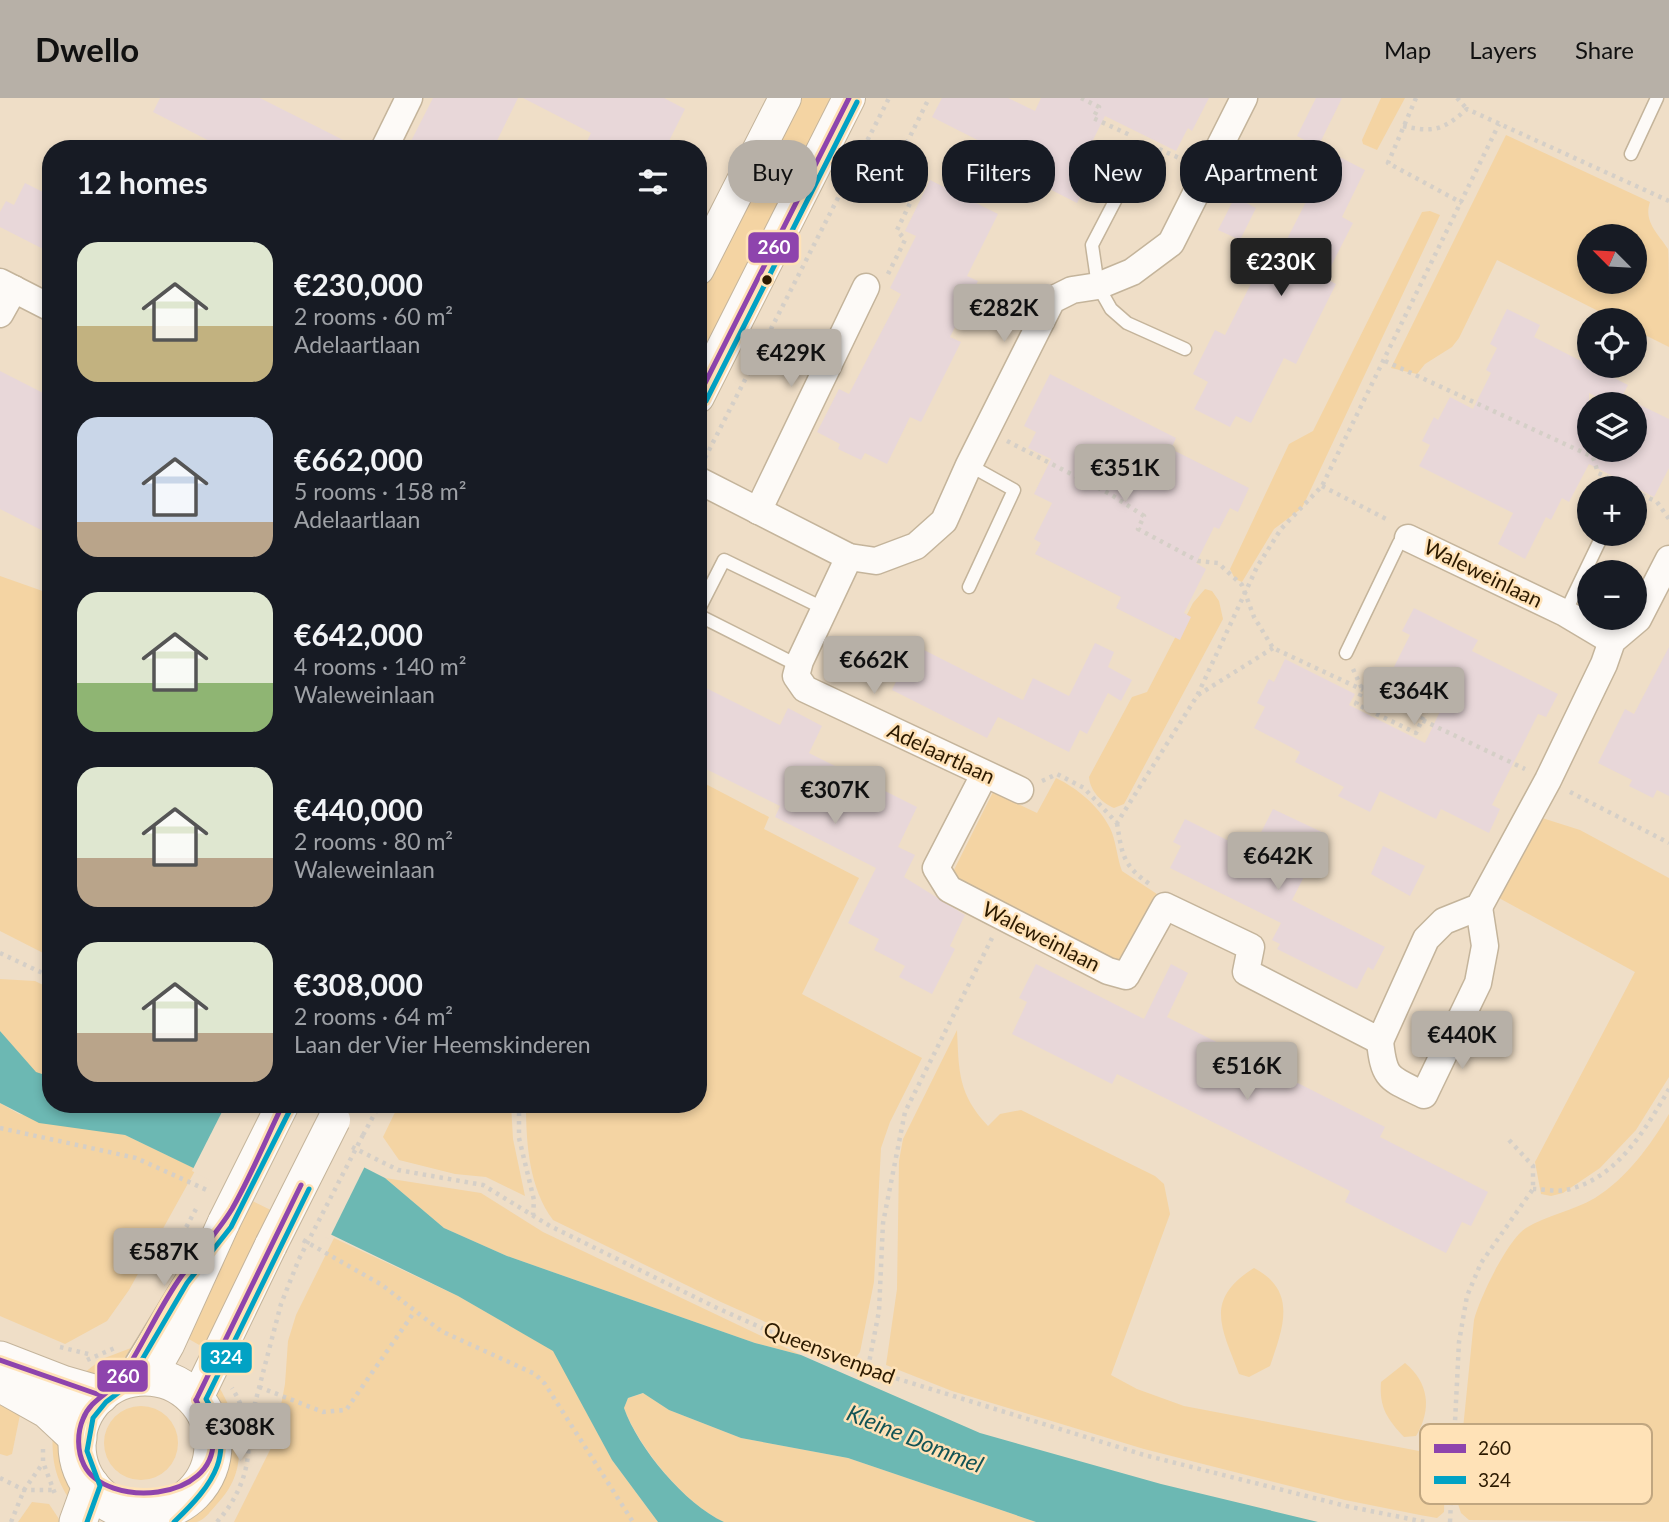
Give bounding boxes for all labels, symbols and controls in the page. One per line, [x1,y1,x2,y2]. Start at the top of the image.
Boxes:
text: Dwello [35,29,139,69]
text: Map [1384,35,1431,64]
text: Layers [1469,35,1537,64]
text: Share [1575,35,1634,64]
chip: Buy [728,140,817,203]
chip: Rent [831,140,928,203]
chip: Filters [942,140,1055,203]
chip: New [1069,140,1166,203]
chip: Apartment [1180,140,1342,203]
icon: filters [634,163,672,201]
text: 12 homes [77,164,208,200]
north arrow [1577,224,1647,294]
map controls [1577,224,1647,630]
line badge: 260 [747,231,800,264]
text: 260 [757,235,791,258]
pin: €230K [1232,238,1330,298]
text: €230K [1246,247,1316,275]
text: €230,000 [294,266,423,302]
icon: home [133,270,217,354]
unlabelled marker [760,273,774,287]
pin: €282K [955,285,1053,344]
text: €282K [969,293,1039,321]
text: 2 rooms · 60 m² [294,302,453,330]
button: locate [1577,308,1647,378]
text: Adelaartlaan [294,330,420,358]
pin: €429K [742,330,840,389]
text: €429K [756,338,826,366]
button: layers [1577,392,1647,462]
text: €662,000 [294,441,423,477]
pin: €351K [1076,444,1174,504]
icon: home [133,445,217,529]
text: €351K [1090,453,1160,481]
button: + [1577,476,1647,546]
text: 5 rooms · 158 m² [294,477,466,505]
text: Adelaartlaan [294,505,420,533]
street label: Waleweinlaan [1420,533,1547,612]
button: − [1577,560,1647,630]
text: €642,000 [294,616,423,652]
icon: home [133,620,217,704]
pin: €662K [825,636,923,696]
text: €662K [839,645,909,673]
text: 4 rooms · 140 m² [294,652,466,680]
pin: €364K [1365,668,1463,727]
text: €364K [1379,676,1449,704]
text: Waleweinlaan [294,680,435,708]
street label: Adelaartlaan [884,717,999,788]
pin: €307K [786,766,884,826]
text: €307K [800,775,870,803]
text: €440,000 [294,791,423,827]
icon: home [133,795,217,879]
text: 2 rooms · 80 m² [294,827,453,855]
pin: €642K [1229,832,1327,892]
text: €642K [1243,841,1313,869]
text: Waleweinlaan [294,855,435,883]
street label: Waleweinlaan [979,895,1105,976]
text: €308,000 [294,966,423,1002]
icon: home [133,970,217,1054]
text: 2 rooms · 64 m² [294,1002,453,1030]
pin: €440K [1413,1012,1511,1071]
text: €440K [1427,1020,1497,1048]
text: Laan der Vier Heemskinderen [294,1030,591,1058]
pin: €516K [1198,1042,1296,1102]
text: €516K [1212,1051,1282,1079]
pin: €587K [115,1228,213,1288]
text: €587K [129,1237,199,1265]
street label: Queensvenpad [760,1315,899,1388]
line badge: 324 [200,1341,253,1374]
text: 324 [209,1345,243,1368]
line badge: 260 [96,1359,149,1393]
text: 260 [106,1364,140,1387]
water label: Kleine Dommel [843,1398,988,1478]
pin: €308K [191,1404,289,1463]
text: €308K [205,1412,275,1440]
legend [1420,1424,1652,1504]
text: 260 [1478,1436,1511,1459]
text: 324 [1478,1468,1511,1491]

